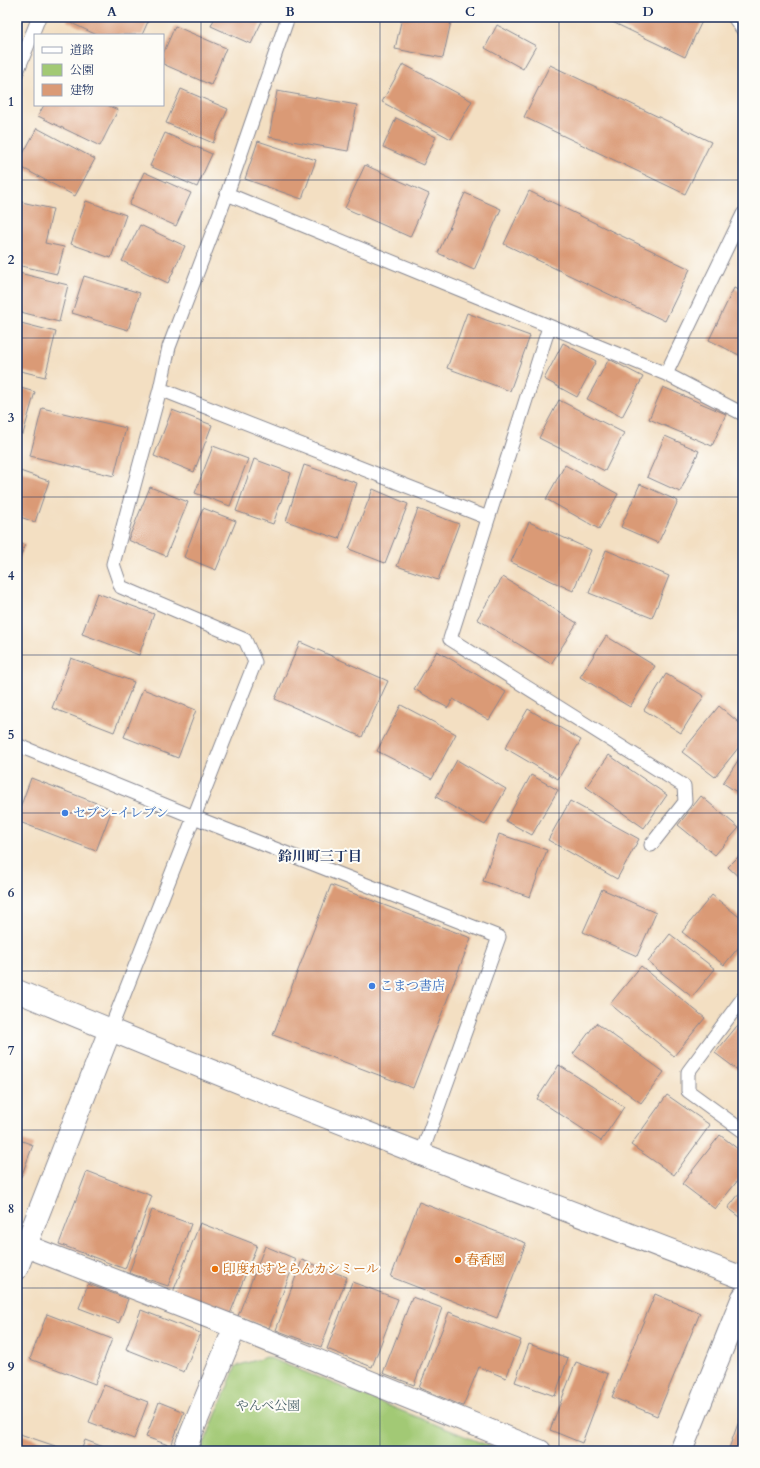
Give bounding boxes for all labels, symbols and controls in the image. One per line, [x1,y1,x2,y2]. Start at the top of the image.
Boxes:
text: A [107,3,117,21]
text: B [285,3,295,21]
text: C [465,3,475,21]
text: D [642,3,654,21]
legend [34,34,164,106]
text: 道路 [70,42,94,58]
text: 公園 [70,62,94,78]
text: 建物 [70,82,94,98]
text: 1 [8,93,14,111]
text: 2 [8,251,15,269]
text: 3 [8,409,15,427]
text: 4 [8,567,15,585]
text: 5 [8,726,14,744]
place label: セブン-イレブン [73,804,169,822]
marker: セブン-イレブン [60,808,70,818]
district label: 鈴川町三丁目 [278,847,362,866]
text: 6 [8,884,15,902]
place label: こまつ書店 [380,977,445,995]
marker: こまつ書店 [367,981,377,991]
text: 7 [8,1042,15,1060]
text: 8 [8,1200,14,1218]
place label: 春香園 [466,1251,505,1269]
marker: 春香園 [453,1255,463,1265]
place label: 印度れすとらんカシミール [223,1260,379,1278]
marker: 印度れすとらんカシミール [210,1264,220,1274]
text: 9 [8,1358,15,1376]
park label: やんべ公園 [236,1397,300,1415]

